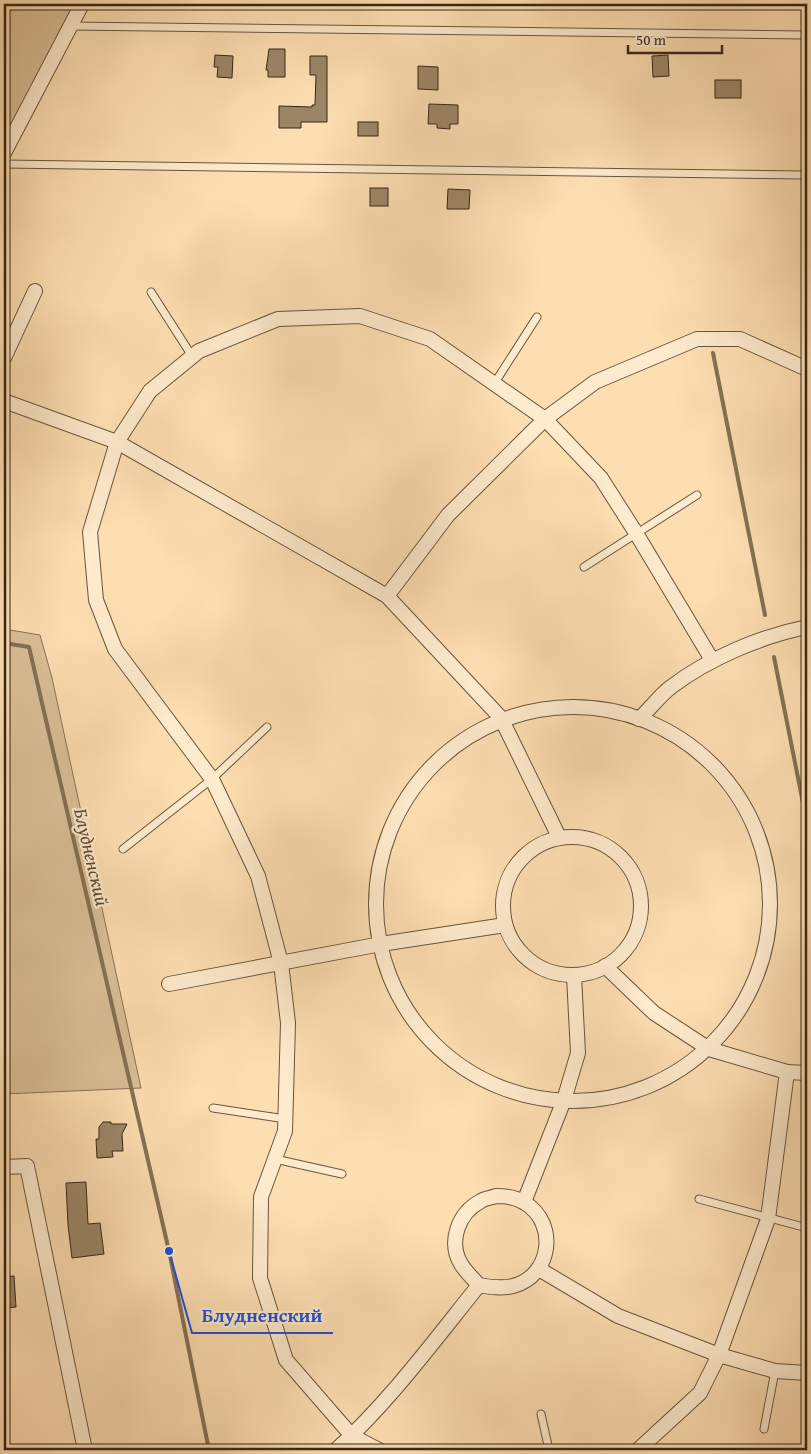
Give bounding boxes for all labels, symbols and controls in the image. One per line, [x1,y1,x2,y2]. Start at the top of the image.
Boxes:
scale bar [628,22,722,54]
text: 50 m [636,29,667,50]
water label: Блудненский [67,805,117,909]
callout: Блудненский [192,1299,333,1333]
text: Блудненский [202,1301,322,1329]

